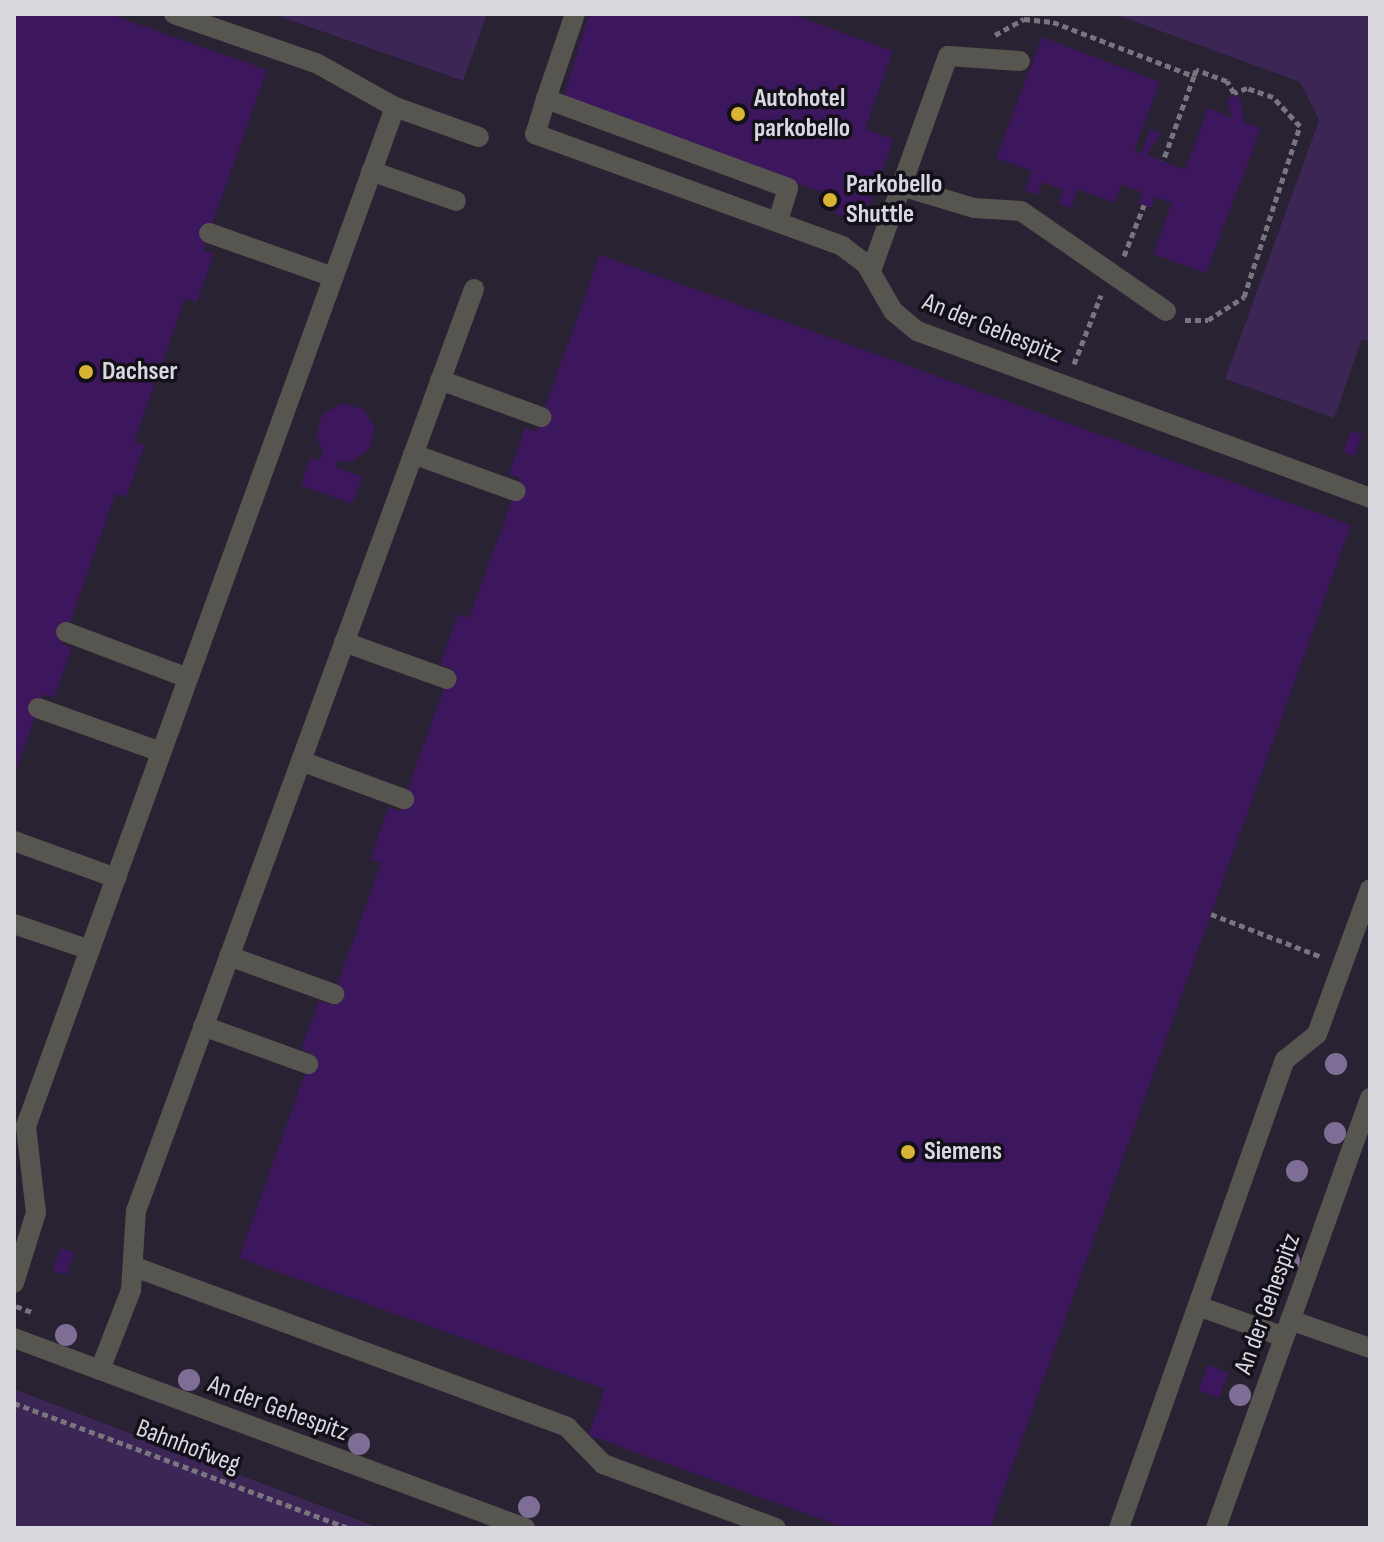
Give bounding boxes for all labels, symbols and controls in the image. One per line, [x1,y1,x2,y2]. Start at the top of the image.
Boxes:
place label: Autohotel parkobello [754,83,850,144]
marker: Autohotel parkobello [729,105,747,123]
place label: Parkobello Shuttle [846,169,942,230]
marker: Parkobello Shuttle [821,191,839,209]
street label: An der Gehespitz [918,287,1066,371]
place label: Dachser [102,356,178,388]
marker: Dachser [77,363,95,381]
place label: Siemens [924,1136,1002,1168]
marker: Siemens [899,1143,917,1161]
street label: An der Gehespitz [1228,1229,1308,1379]
street label: An der Gehespitz [203,1369,353,1449]
street label: Bahnhofweg [132,1413,244,1481]

